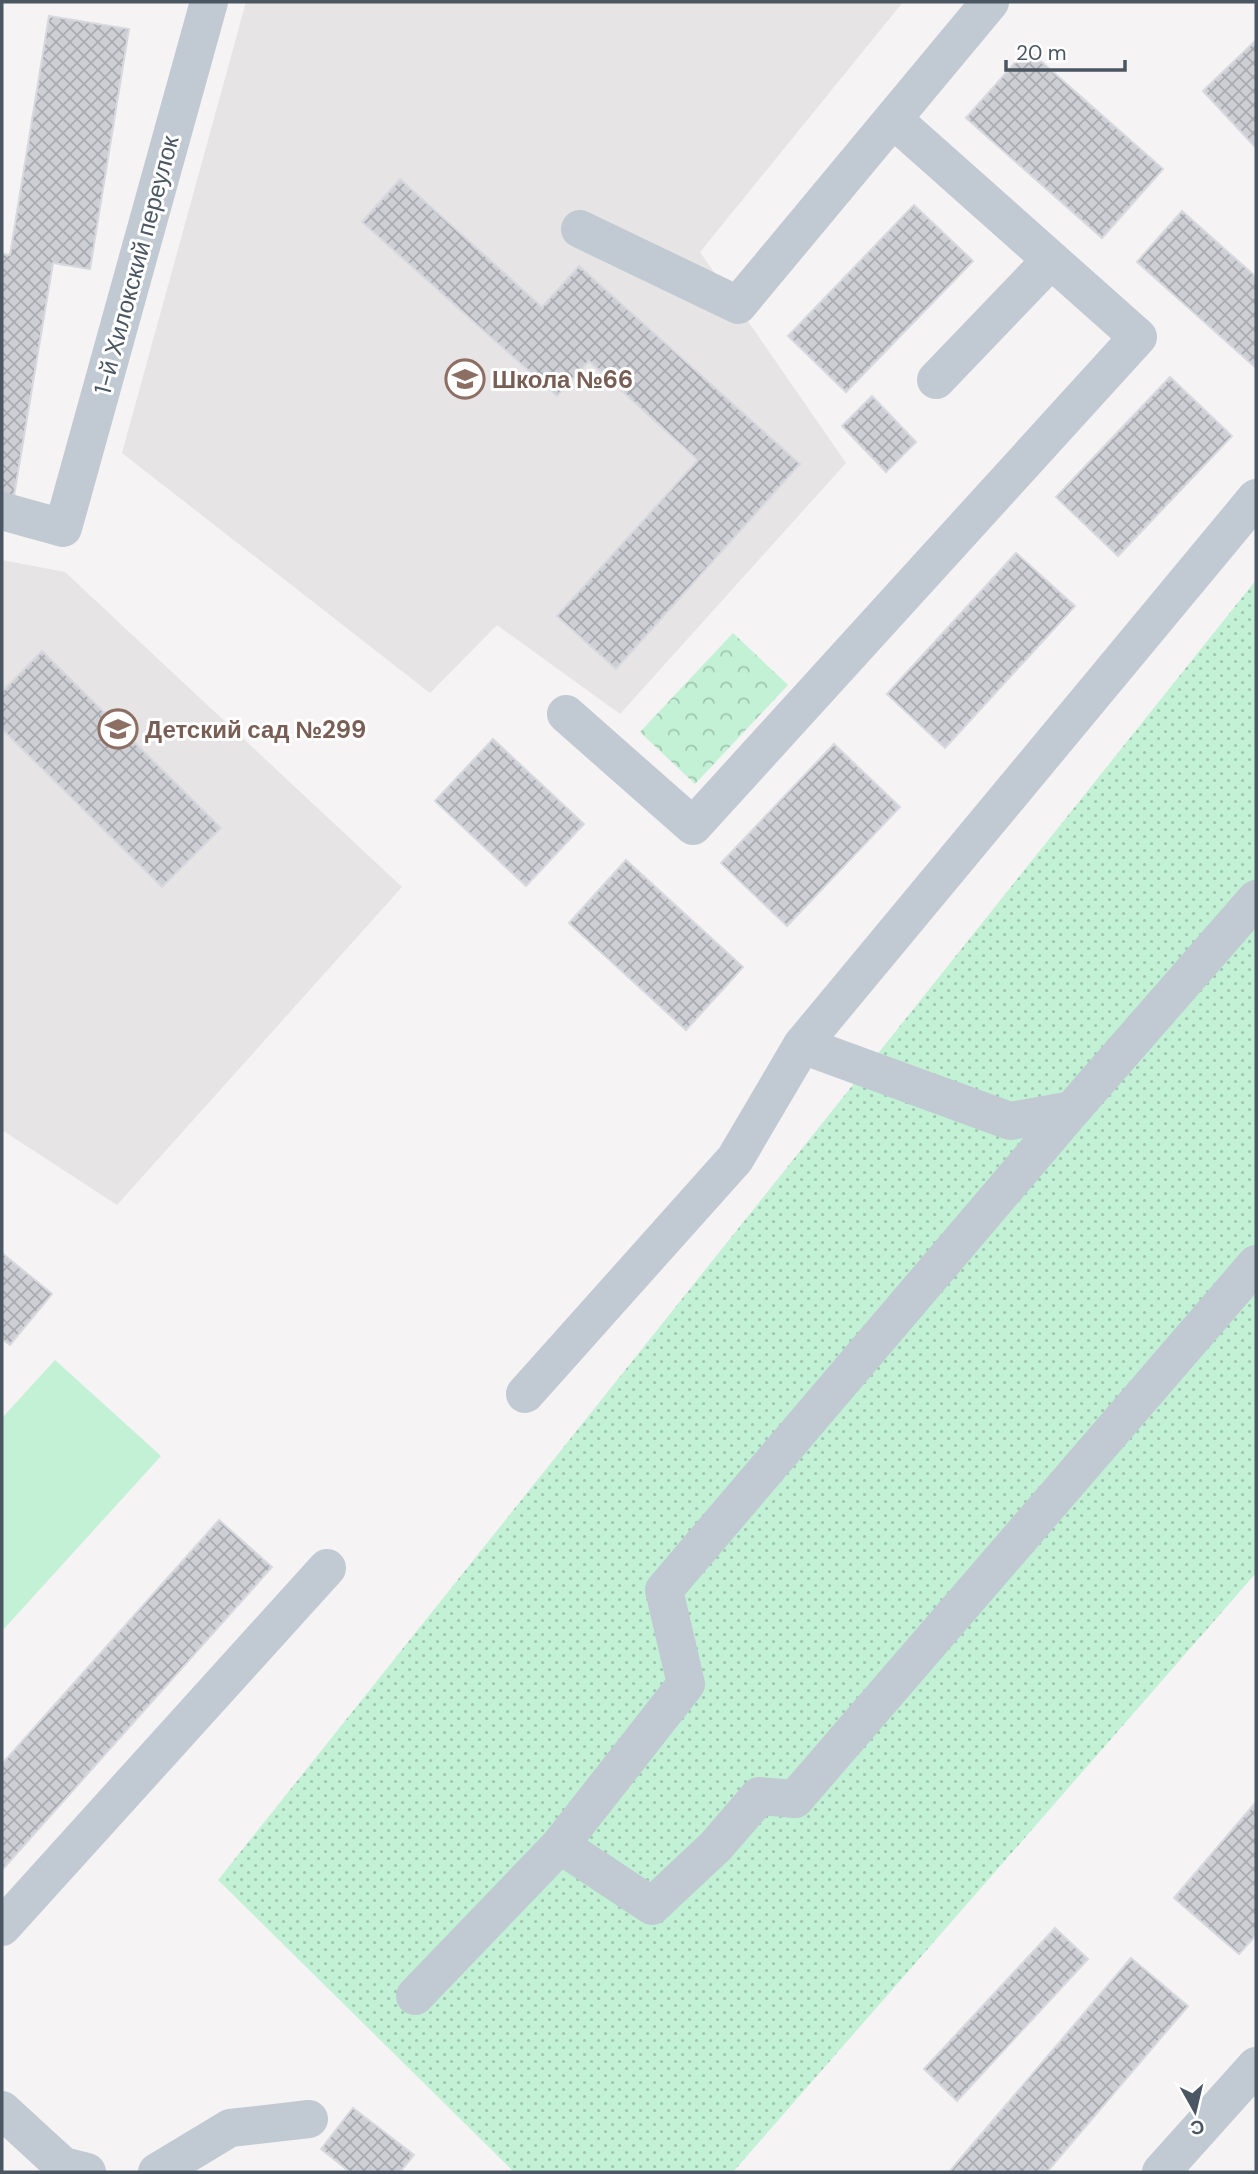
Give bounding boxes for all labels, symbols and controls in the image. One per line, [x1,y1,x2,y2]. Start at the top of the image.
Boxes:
scale bar [1006,28,1125,72]
text: 20 m [1016,39,1067,67]
street label: 1-й Хилокский переулок [87,132,186,398]
school or university icon: Школа №66 [444,358,486,400]
place label: Школа №66 [492,364,633,395]
school or university icon: Детский сад №299 [97,708,139,750]
place label: Детский сад №299 [145,714,366,745]
north arrow [1160,2076,1230,2146]
text: С [1188,2114,1206,2141]

